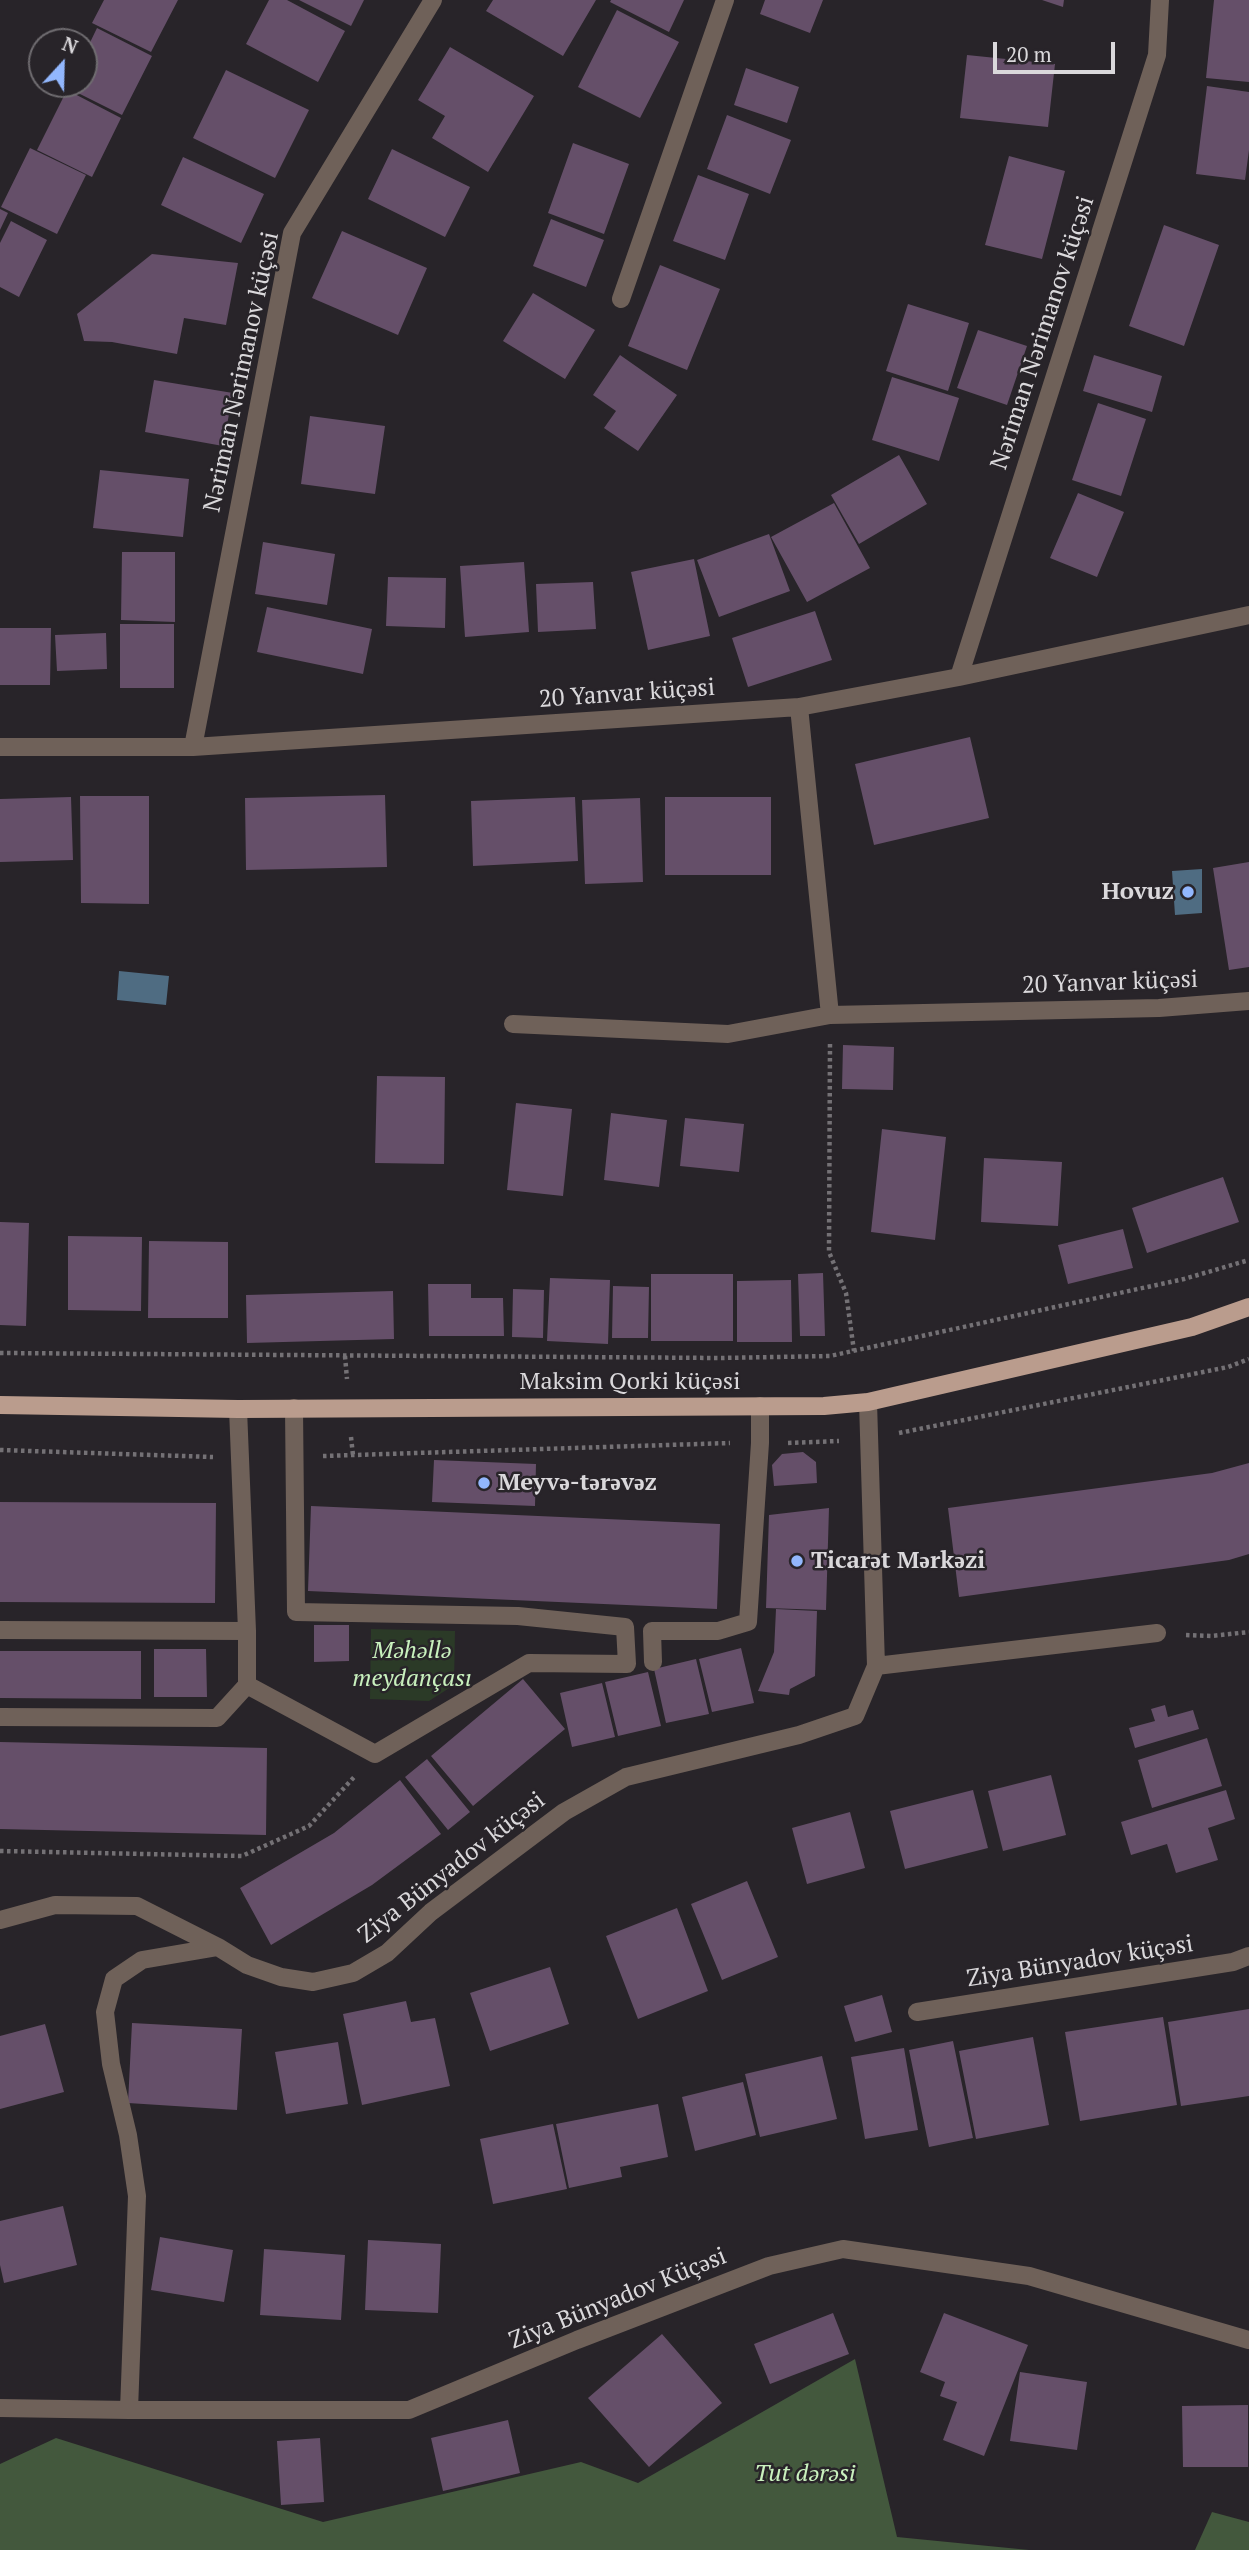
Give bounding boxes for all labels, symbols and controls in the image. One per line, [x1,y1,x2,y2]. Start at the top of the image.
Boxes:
north arrow [28,28,98,98]
scale bar [997,28,1120,72]
text: N [59,31,82,59]
text: 20 m [1006,40,1052,68]
street label: Nəriman Nərimanov küçəsi [985,193,1101,473]
street label: Nəriman Nərimanov küçəsi [198,229,286,515]
street label: 20 Yanvar küçəsi [538,673,716,715]
place label: Hovuz [1101,878,1174,906]
marker: Hovuz [1180,884,1196,900]
street label: 20 Yanvar küçəsi [1021,966,1199,1000]
street label: Maksim Qorki küçəsi [520,1368,740,1396]
place label: Meyvə-tərəvəz [498,1469,657,1497]
marker: Meyvə-tərəvəz [476,1475,492,1491]
place label: Ticarət Mərkəzi [811,1547,985,1575]
marker: Ticarət Mərkəzi [789,1553,805,1569]
park label: Məhəllə meydançası [352,1637,472,1693]
street label: Ziya Bünyadov küçəsi [353,1786,551,1950]
street label: Ziya Bünyadov küçəsi [965,1930,1195,1994]
street label: Ziya Bünyadov Küçəsi [505,2242,731,2356]
park label: Tut dərəsi [754,2460,856,2488]

